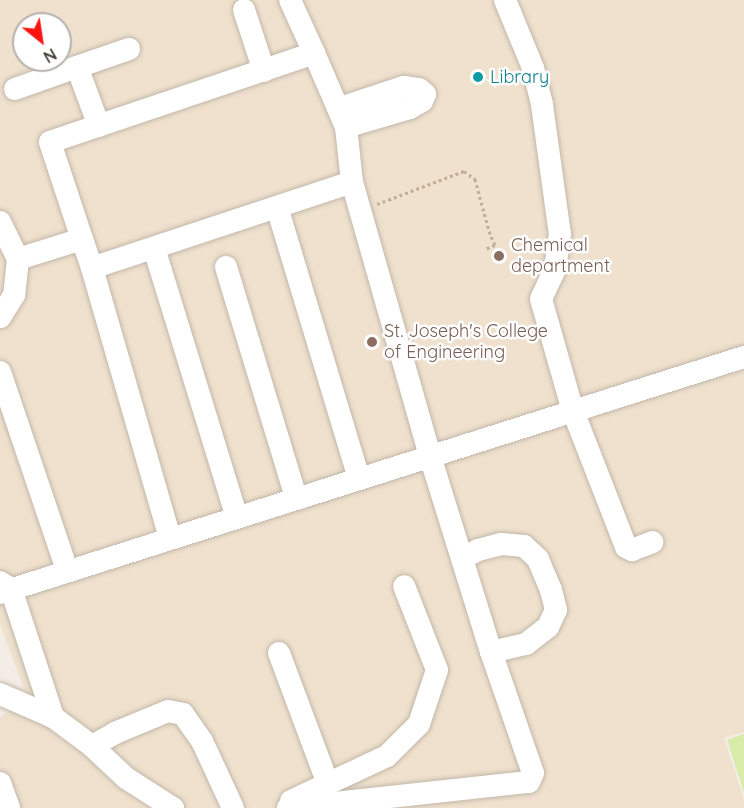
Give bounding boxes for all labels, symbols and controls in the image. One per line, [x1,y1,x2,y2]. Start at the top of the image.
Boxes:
north arrow [12,12,72,72]
text: N [40,44,60,67]
place label: Library [490,66,549,88]
marker: Library [471,70,485,84]
place label: Chemical department [511,235,610,278]
marker: Chemical department [492,249,506,263]
place label: St. Joseph's College of Engineering [384,321,548,364]
marker: St. Joseph's College of Engineering [365,335,379,349]

